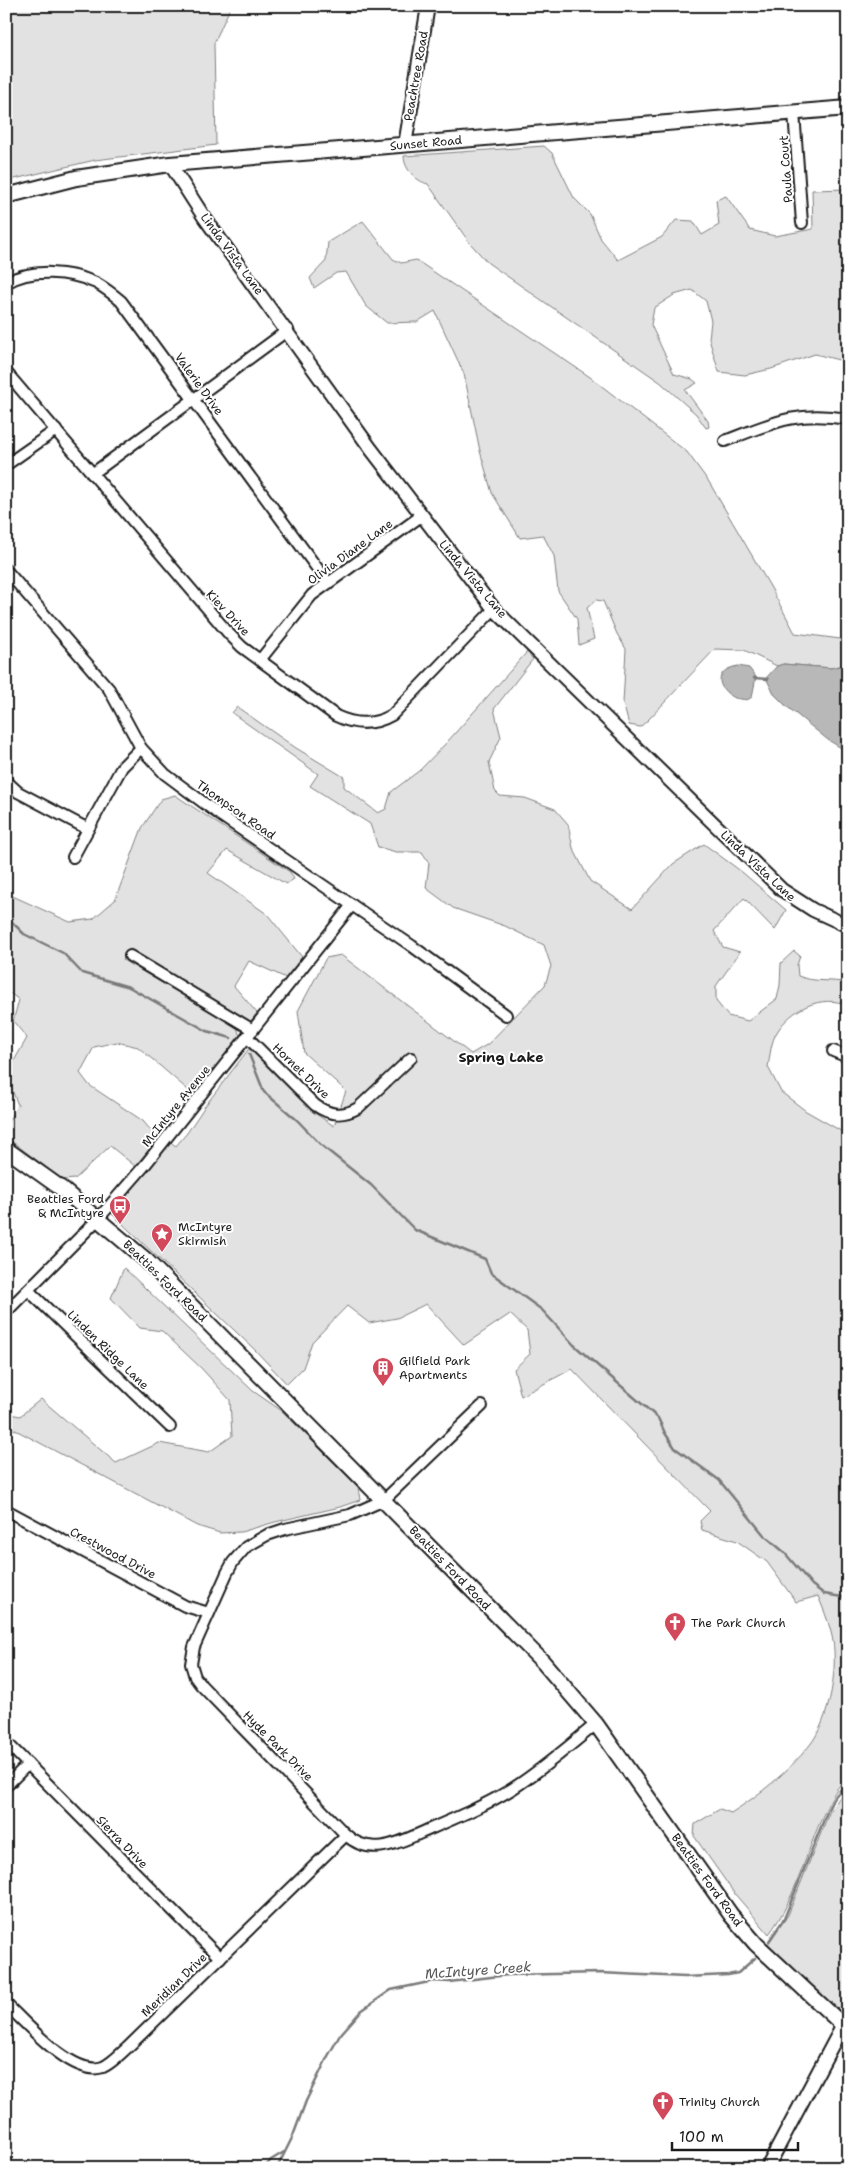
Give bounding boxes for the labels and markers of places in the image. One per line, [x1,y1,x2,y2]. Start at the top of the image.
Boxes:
place label: Beatties Ford & McIntyre [27,1191,104,1221]
bus stop icon: Beatties Ford & McIntyre [108,1194,132,1225]
place label: McIntyre Skirmish [178,1219,233,1249]
place icon: McIntyre Skirmish [150,1222,174,1253]
place label: Gilfield Park Apartments [399,1353,471,1383]
building icon: Gilfield Park Apartments [371,1356,395,1387]
church icon: The Park Church [663,1611,687,1642]
place label: The Park Church [691,1615,786,1631]
church icon: Trinity Church [651,2090,675,2121]
place label: Trinity Church [679,2094,760,2110]

